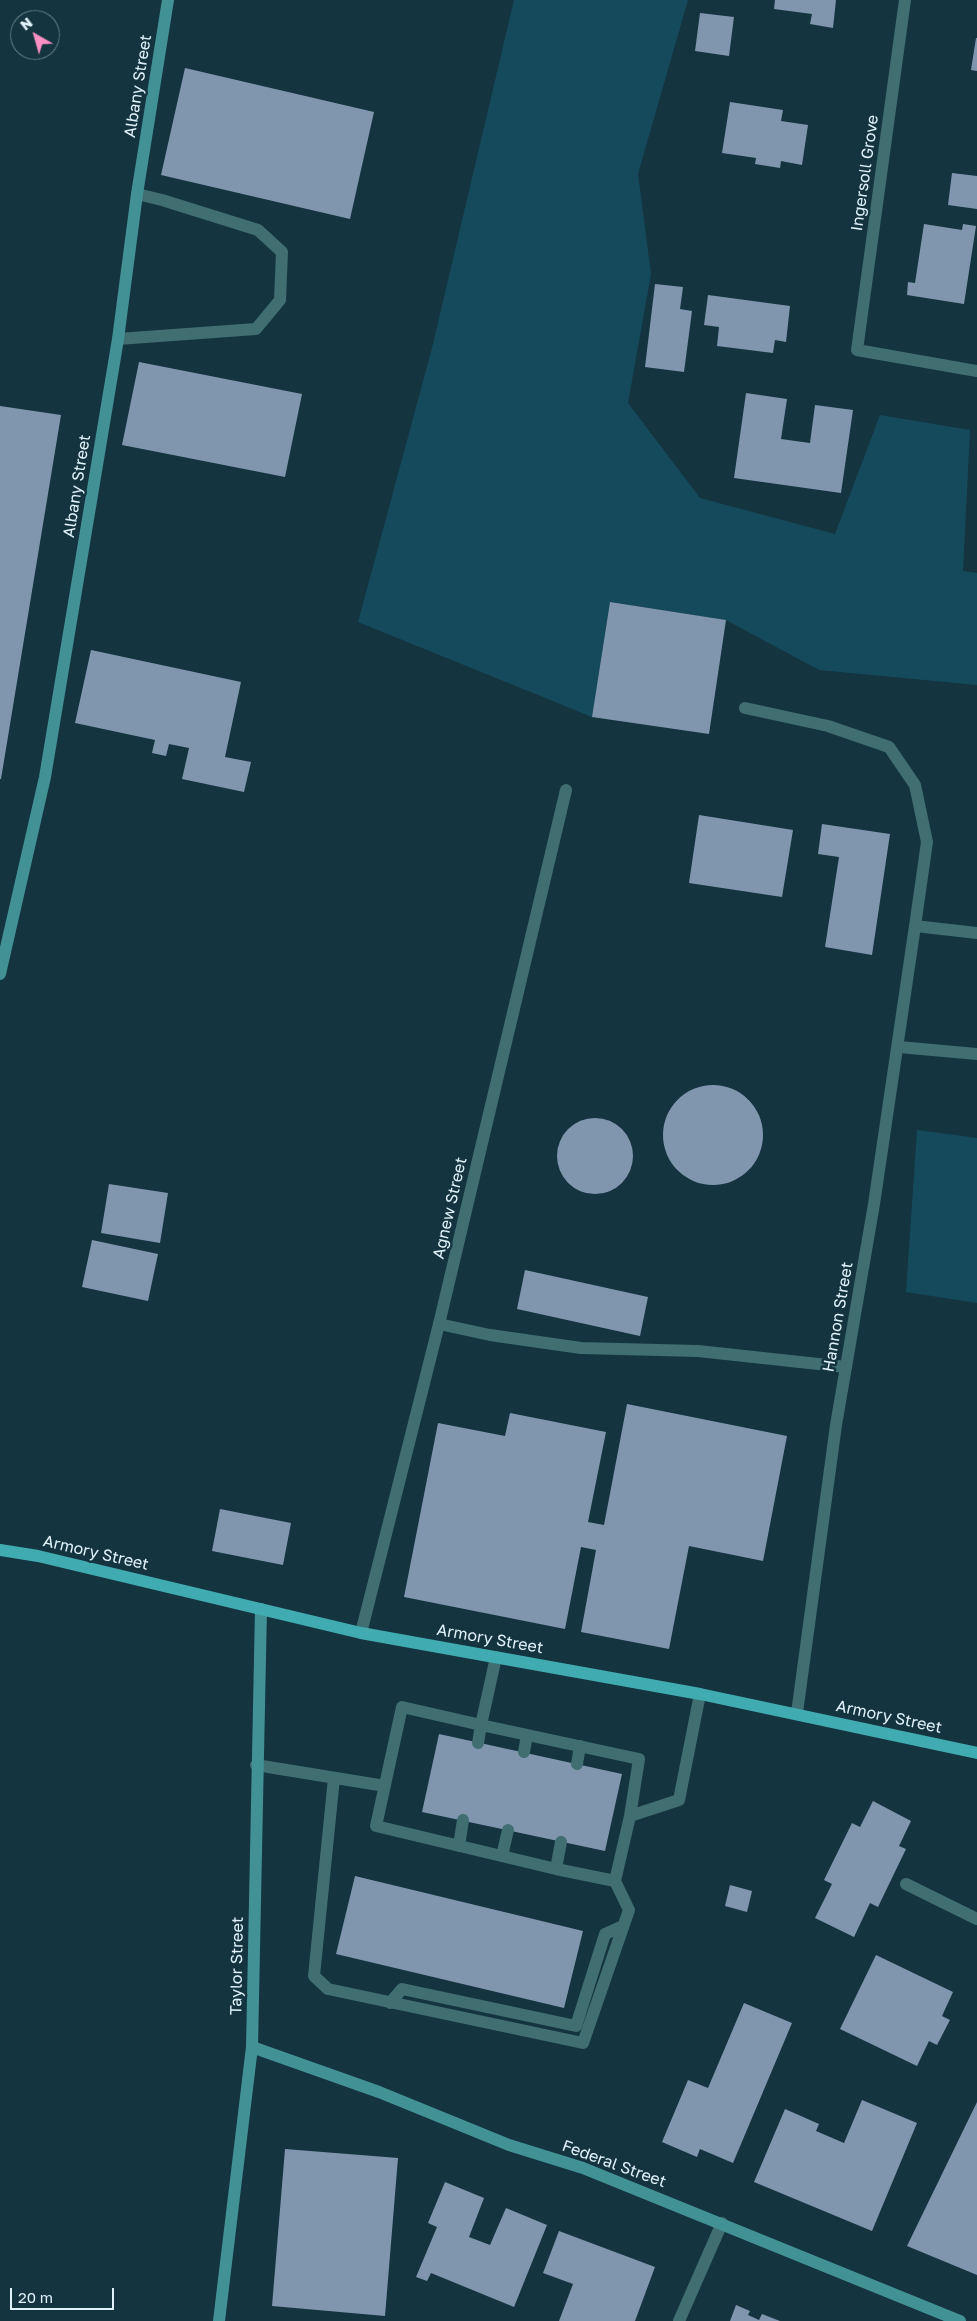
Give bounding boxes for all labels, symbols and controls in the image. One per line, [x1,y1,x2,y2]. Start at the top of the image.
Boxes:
north arrow [10,10,60,60]
text: N [17,14,35,34]
street label: Albany Street [120,33,156,139]
street label: Ingersoll Grove [847,114,883,232]
street label: Albany Street [59,433,95,539]
street label: Agnew Street [429,1155,471,1261]
street label: Hannon Street [819,1260,857,1374]
street label: Armory Street [41,1532,151,1574]
street label: Armory Street [435,1620,545,1658]
street label: Armory Street [834,1696,944,1738]
street label: Taylor Street [227,1917,247,2015]
street label: Federal Street [559,2136,669,2192]
scale bar [12,2278,116,2310]
text: 20 m [18,2288,53,2306]

